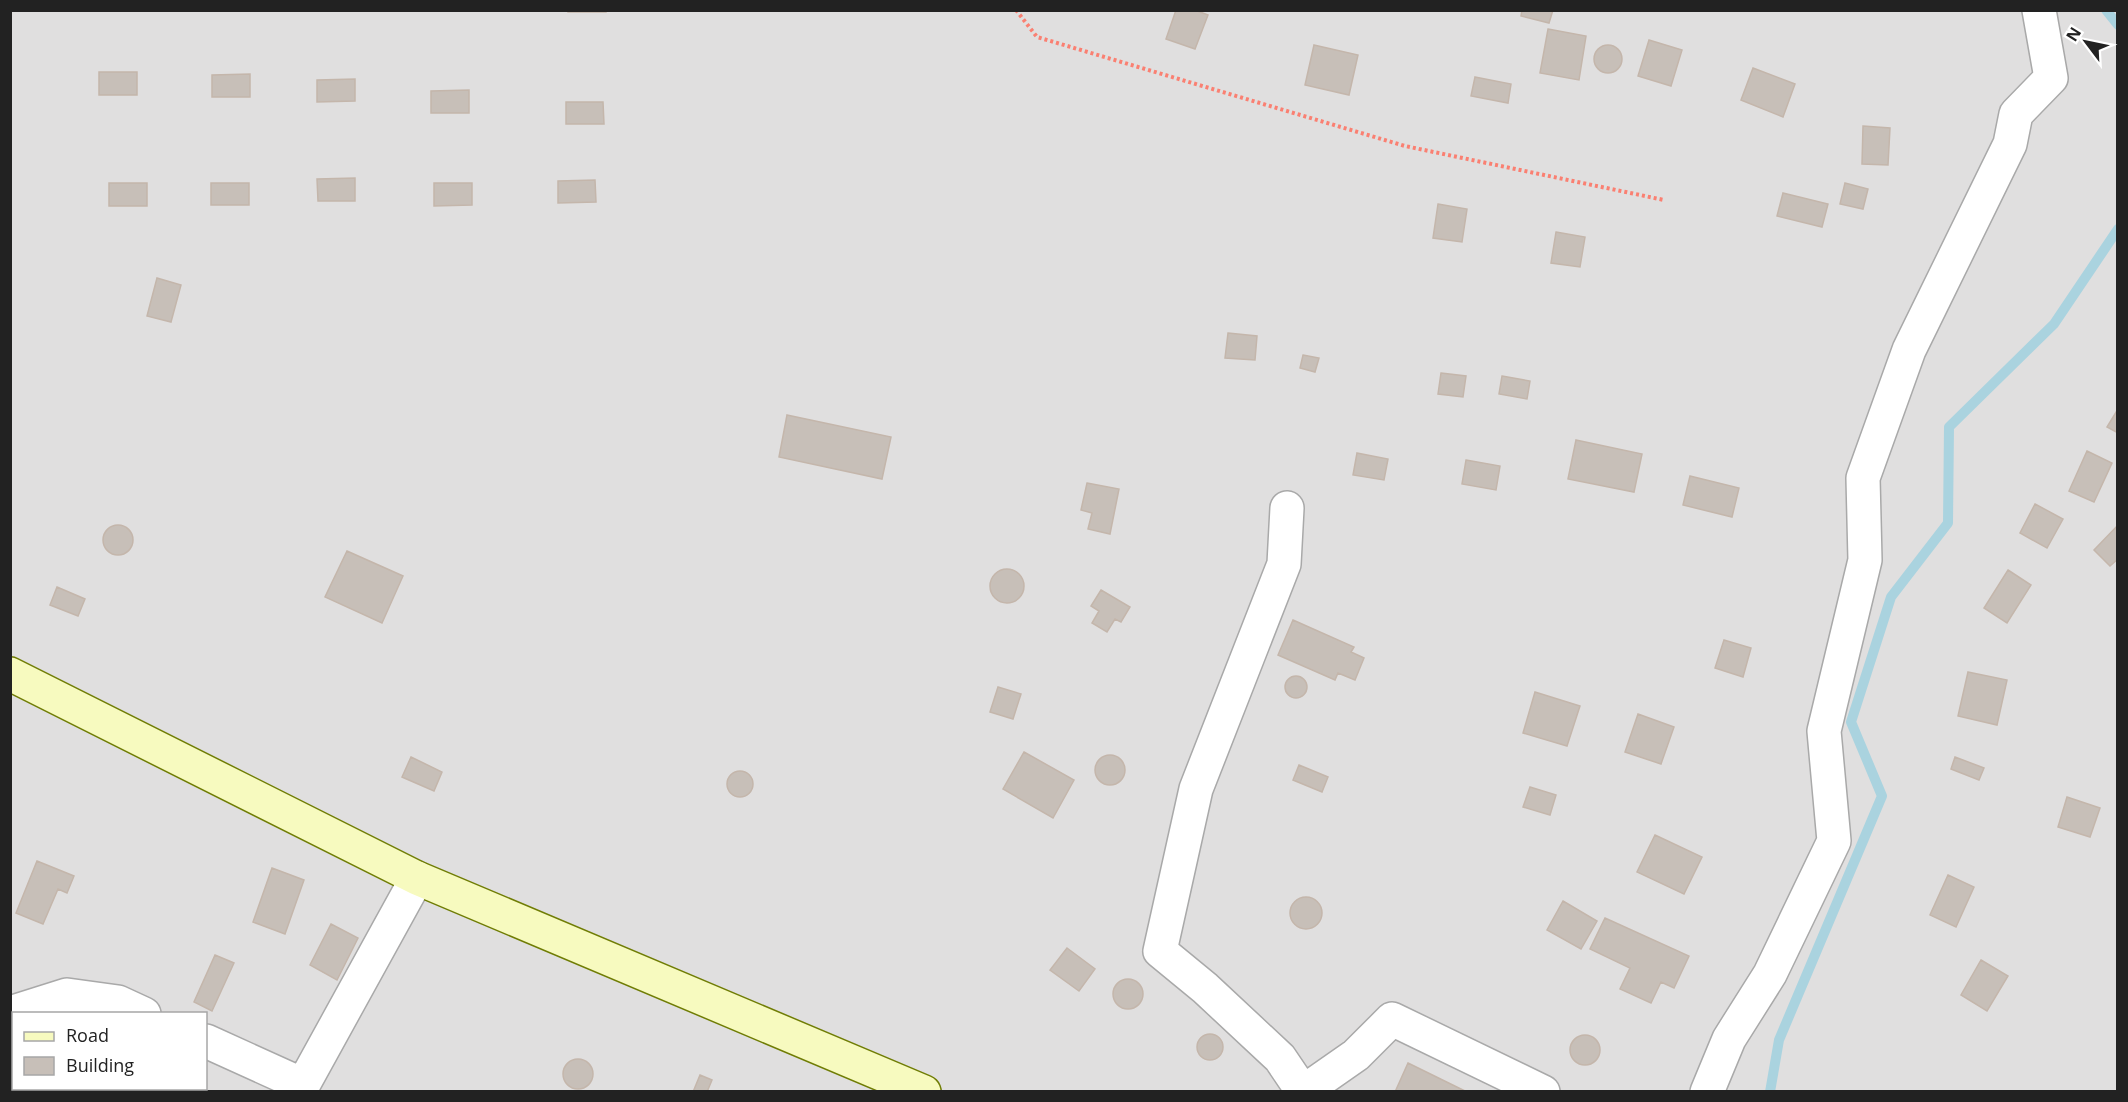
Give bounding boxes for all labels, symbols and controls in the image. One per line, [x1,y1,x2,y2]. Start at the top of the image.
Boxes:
north arrow [2056,12,2116,72]
text: N [2061,23,2086,45]
legend [12,1012,207,1090]
text: Road [66,1023,109,1047]
text: Building [66,1053,134,1077]

